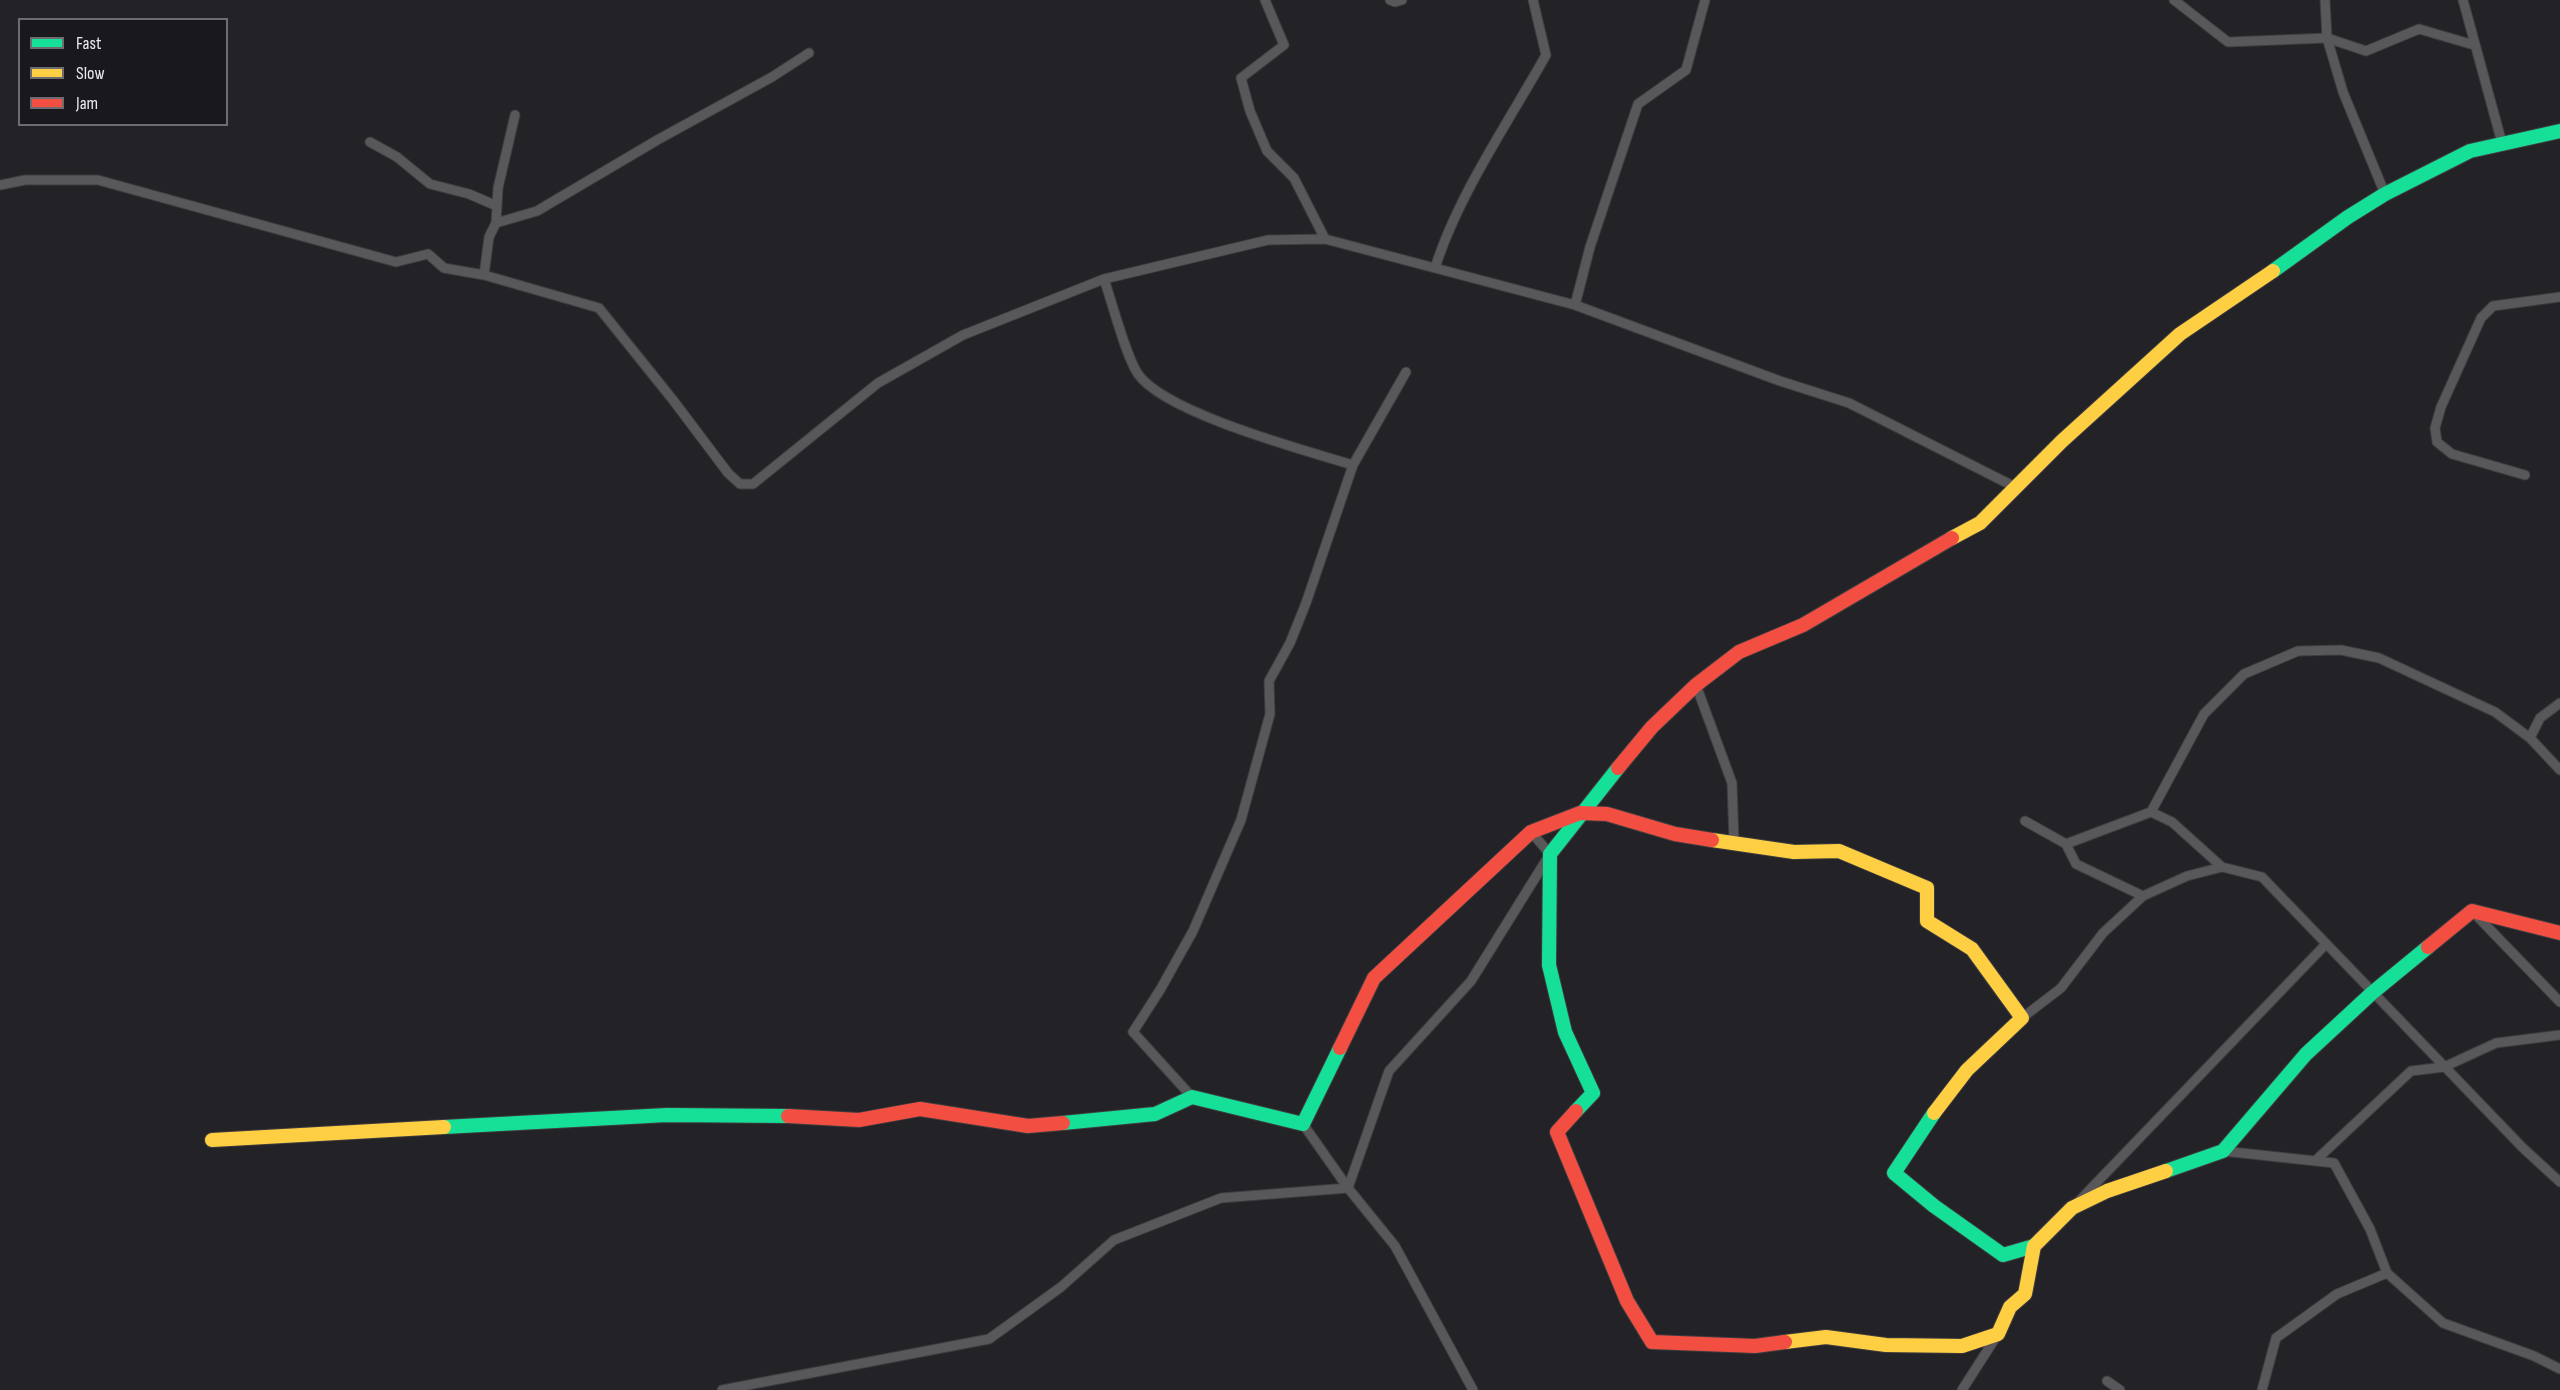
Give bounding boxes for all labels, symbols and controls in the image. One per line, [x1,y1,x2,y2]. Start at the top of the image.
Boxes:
legend [18,18,228,126]
text: Fast [76,33,101,54]
text: Slow [76,63,105,84]
text: Jam [76,93,98,114]

